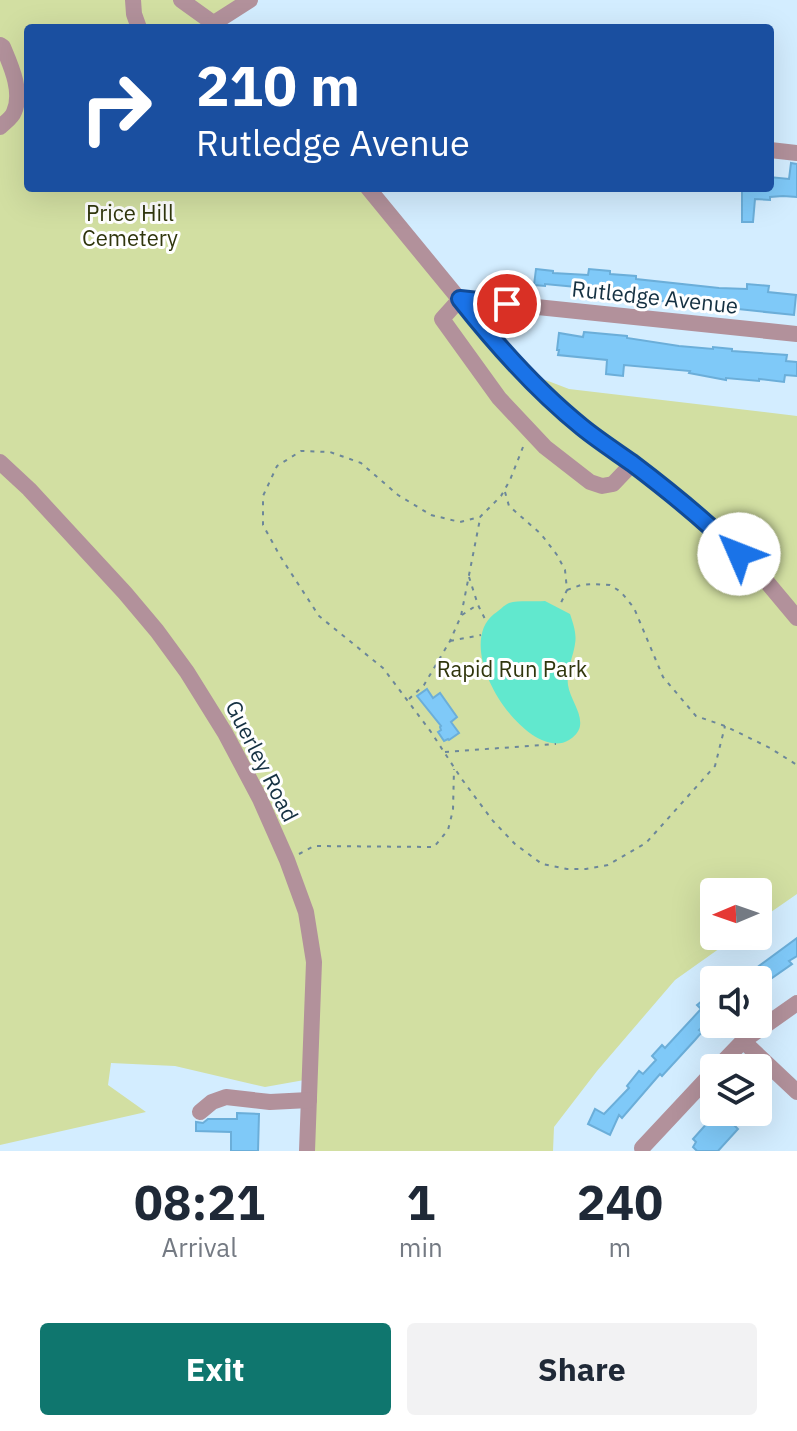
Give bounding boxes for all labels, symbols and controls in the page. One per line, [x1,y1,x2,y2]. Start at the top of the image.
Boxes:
text: 210 m [196,49,360,121]
icon: right [64,56,168,160]
text: Rutledge Avenue [196,119,470,166]
park label: Price Hill Cemetery [82,198,178,252]
pin [473,270,541,338]
street label: Rutledge Avenue [570,273,740,320]
icon: arrive [485,282,529,326]
position arrow [697,512,781,596]
park label: Rapid Run Park [437,654,588,683]
street label: Guerley Road [219,695,305,826]
north arrow [700,878,772,950]
map controls [700,878,772,1126]
button: sound [700,966,772,1038]
button: layers [700,1054,772,1126]
text: 08:21 [134,1171,265,1233]
text: 1 [406,1171,435,1233]
text: 240 [577,1171,663,1233]
text: Arrival [162,1230,237,1264]
text: min [399,1230,443,1264]
text: m [609,1230,631,1264]
button: Exit [40,1323,391,1415]
button: Share [407,1323,757,1415]

